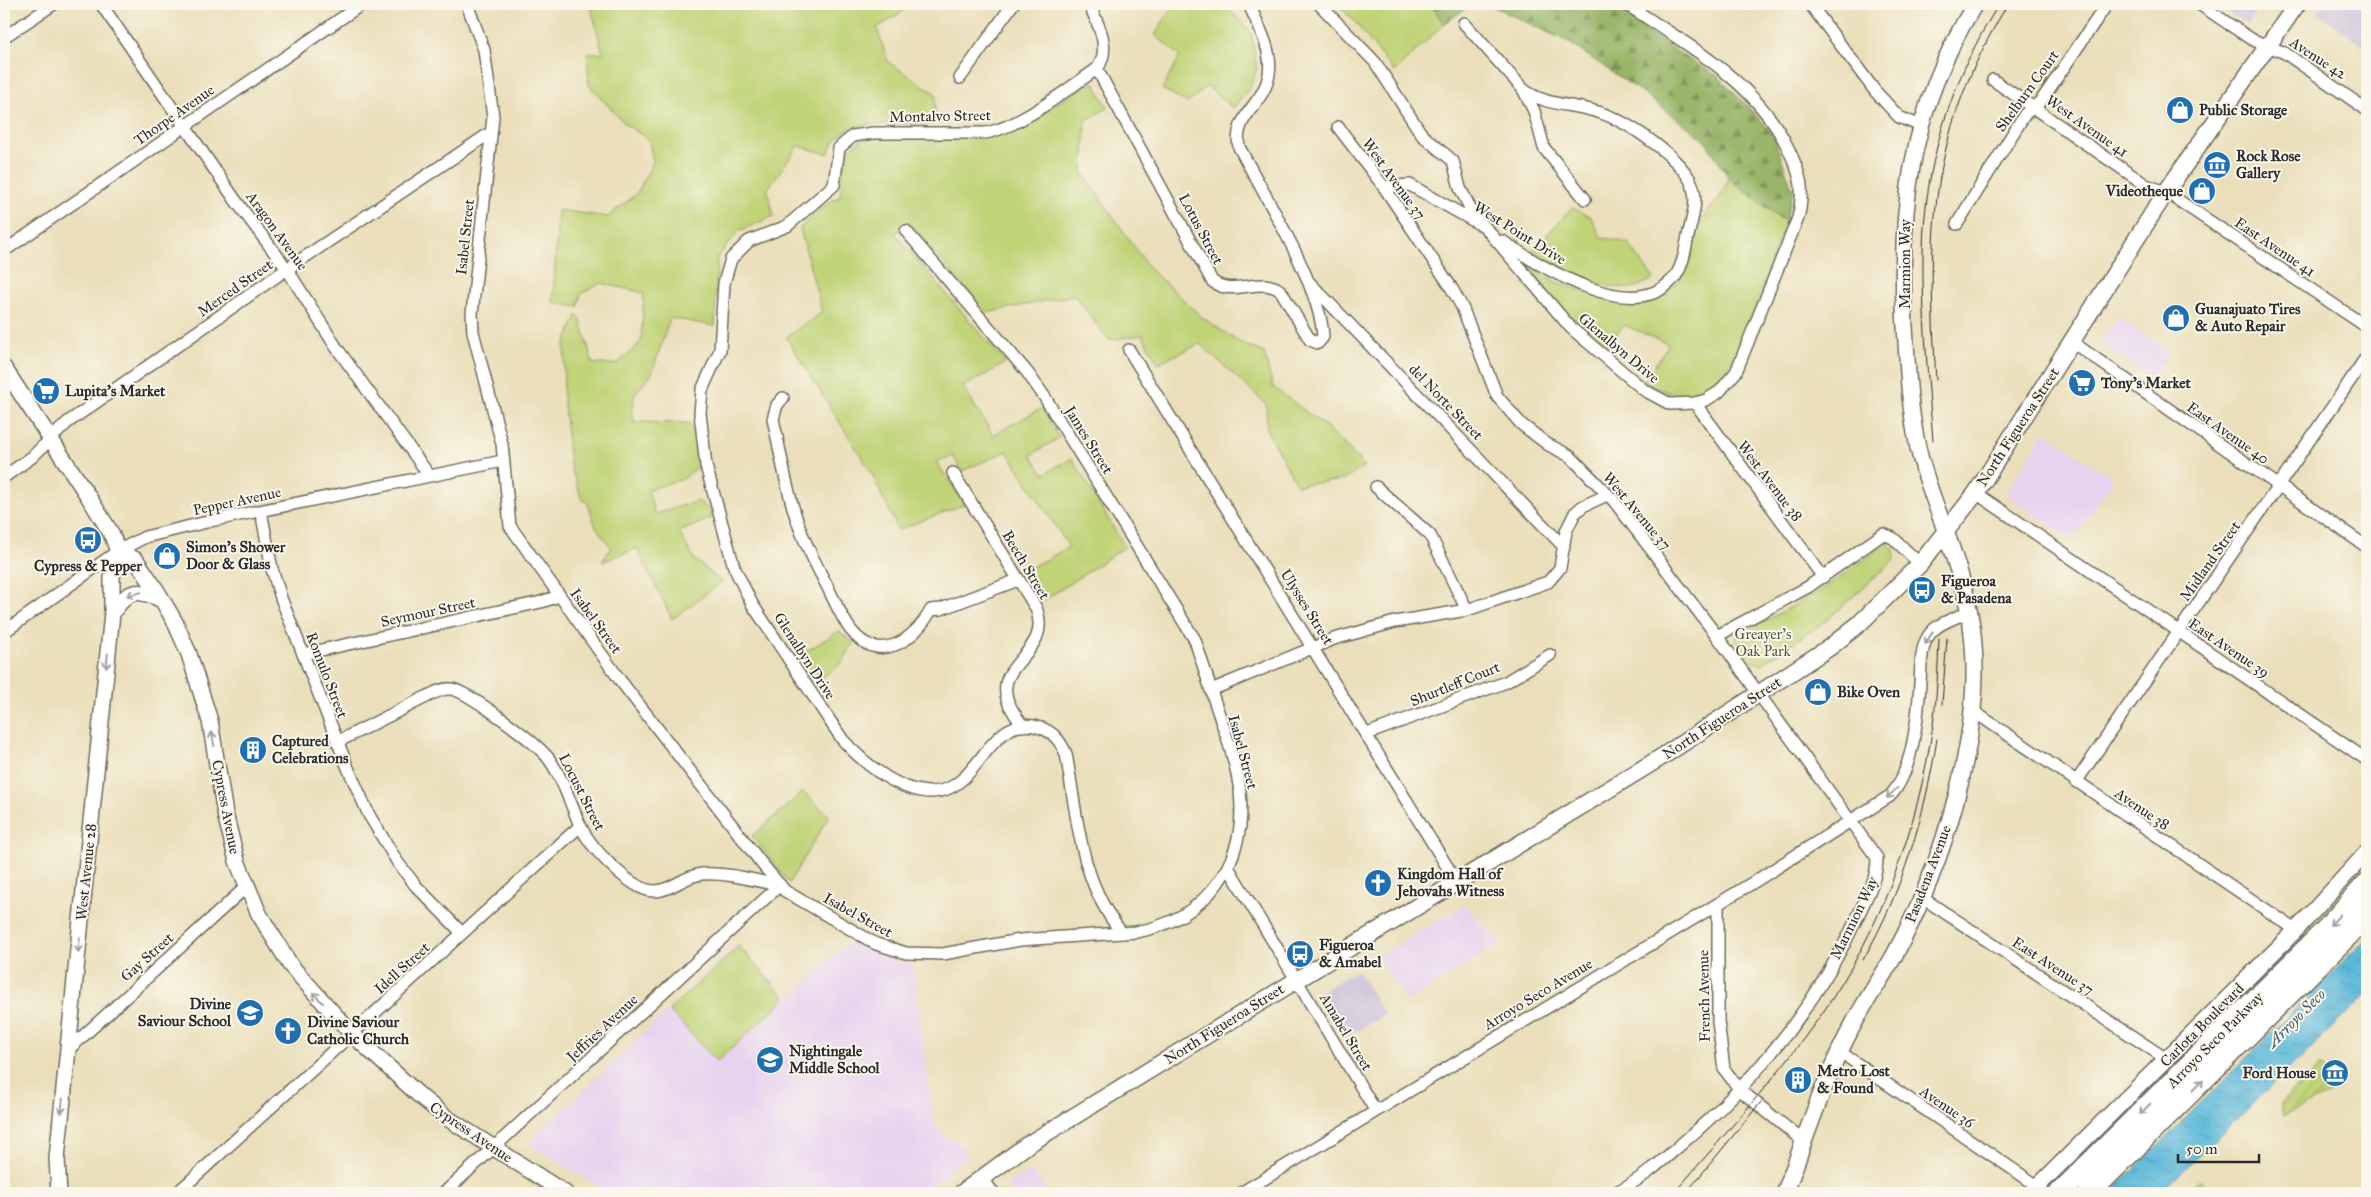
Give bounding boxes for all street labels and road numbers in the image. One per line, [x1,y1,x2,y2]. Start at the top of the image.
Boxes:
street label: Avenue 42 [2285,32,2350,83]
street label: Shelburn Court [1991,46,2063,135]
street label: Thorpe Avenue [130,81,218,149]
street label: West Avenue 41 [2042,91,2132,161]
street label: Montalvo Street [889,106,992,126]
street label: West Avenue 37 [1358,135,1430,223]
street label: Aragon Avenue [242,187,312,274]
street label: Lotus Street [1175,190,1228,268]
street label: Isabel Street [452,197,478,276]
street label: West Point Drive [1471,197,1569,269]
street label: East Avenue 41 [2231,213,2319,281]
street label: Marmion Way [1896,218,1914,309]
street label: Merced Street [194,255,277,321]
street label: Glenalbyn Drive [1575,309,1663,387]
street label: del Norte Street [1405,360,1487,444]
street label: North Figueroa Street [1973,364,2063,490]
street label: East Avenue 40 [2183,398,2273,468]
street label: James Street [1059,401,1117,478]
street label: West Avenue 38 [1734,437,1806,525]
street label: West Avenue 37 [1599,468,1675,554]
street label: Pepper Avenue [191,483,283,519]
street label: Midland Street [2176,517,2245,604]
street label: Beech Street [998,527,1054,603]
street label: Ulysses Street [1277,566,1338,649]
street label: Isabel Street [566,585,626,658]
street label: Seymour Street [379,593,478,631]
street label: Glenalbyn Drive [770,609,840,703]
street label: East Avenue 39 [2185,614,2273,682]
street label: Romulo Street [302,629,352,721]
street label: Shurtleff Court [1408,658,1503,710]
street label: North Figueroa Street [1659,673,1785,763]
street label: Isabel Street [1224,713,1262,792]
street label: Locust Street [555,750,609,834]
street label: Cypress Avenue [208,758,244,856]
street label: Avenue 38 [2110,784,2173,834]
street label: West Avenue 28 [72,823,100,921]
street label: Pasadena Avenue [1901,823,1955,925]
street label: Marmion Way [1826,873,1882,962]
street label: Isabel Street [820,889,896,942]
street label: Gay Street [117,928,178,985]
street label: East Avenue 37 [2009,933,2097,999]
street label: Idell Street [371,938,434,998]
street label: French Avenue [1694,950,1714,1042]
street label: Arroyo Seco Avenue [1479,954,1596,1034]
street label: North Figueroa Street [1161,979,1288,1068]
street label: Carlota Boulevard [2156,979,2248,1071]
street label: Arroyo Seco Parkway [2162,987,2268,1093]
street label: Amabel Street [1315,989,1377,1075]
street label: Jeffries Avenue [561,990,642,1068]
street label: Avenue 36 [1915,1082,1979,1133]
street label: Cypress Avenue [426,1098,516,1166]

